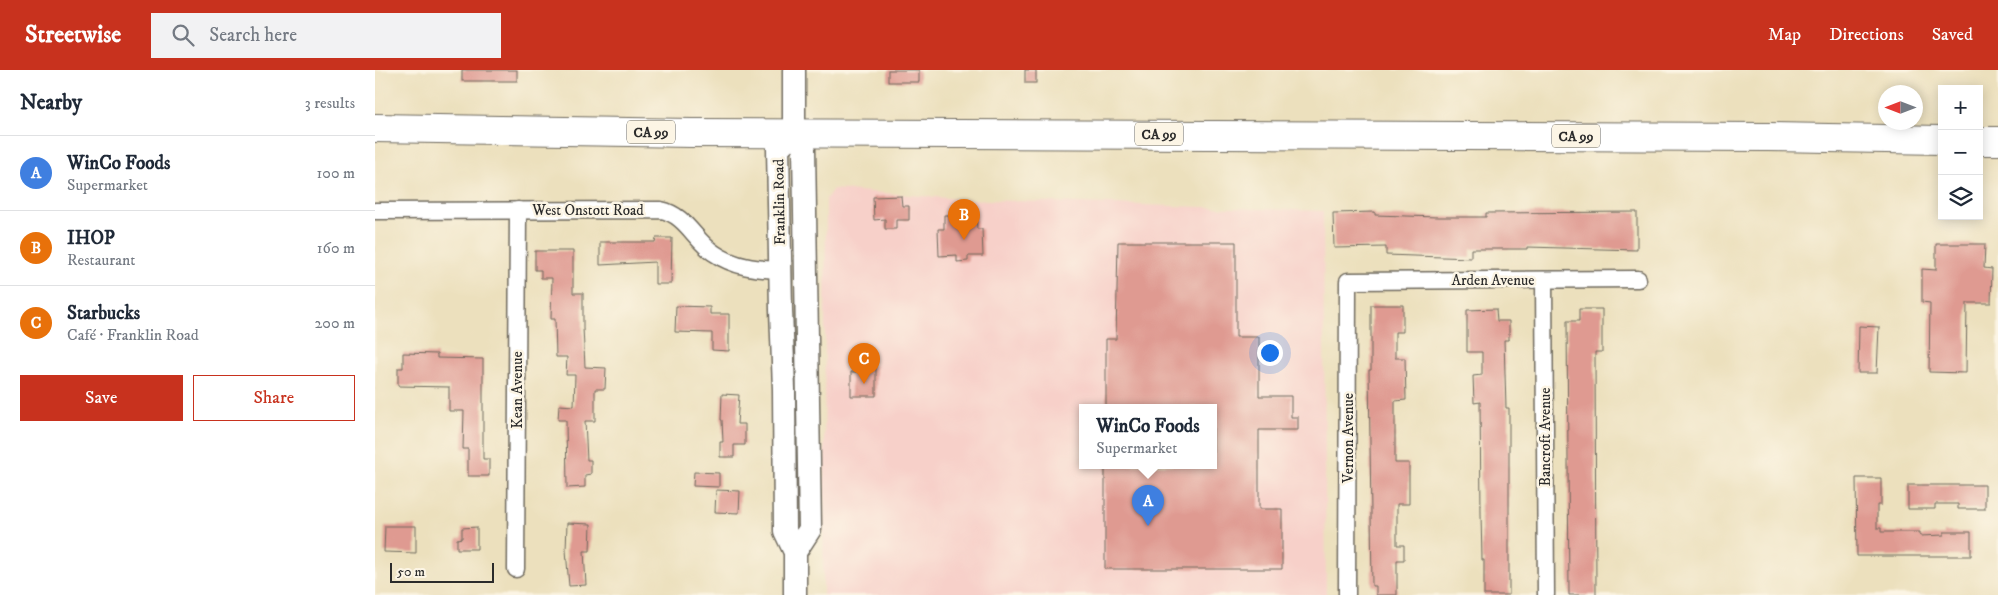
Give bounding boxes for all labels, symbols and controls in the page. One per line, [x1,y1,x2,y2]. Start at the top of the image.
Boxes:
search box [151,13,501,58]
text: Streetwise [25,20,121,50]
icon: search [169,21,197,49]
text: Search here [209,24,297,47]
text: Map [1768,24,1801,46]
text: Directions [1829,24,1904,46]
text: Saved [1932,24,1973,46]
north arrow [1878,85,1923,130]
map controls [1938,85,1983,220]
button: + [1938,85,1983,130]
text: Nearby [20,90,82,116]
text: 3 results [305,93,355,113]
road number: CA 99 [627,121,675,144]
road number: CA 99 [1135,122,1183,146]
road number: CA 99 [1552,124,1600,148]
button: − [1938,130,1983,175]
text: WinCo Foods [67,152,170,175]
street label: Franklin Road [769,158,790,245]
text: A [31,163,41,183]
text: 100 m [317,163,355,183]
text: Supermarket [67,175,148,195]
button: layers [1938,175,1983,220]
pin: B [948,199,980,240]
street label: West Onstott Road [531,201,644,220]
text: IHOP [67,227,115,250]
text: B [31,238,41,258]
text: 160 m [317,238,355,258]
text: Restaurant [67,250,135,270]
street label: Arden Avenue [1451,271,1535,290]
text: Starbucks [67,302,140,325]
text: C [31,313,41,333]
text: 200 m [314,313,355,333]
text: Café · Franklin Road [67,325,199,345]
your location [1257,340,1283,366]
pin: C [848,343,880,384]
street label: Kean Avenue [508,351,527,429]
button: Save [20,375,183,421]
button: Share [193,375,355,421]
street label: Bancroft Avenue [1536,388,1555,487]
street label: Vernon Avenue [1339,393,1358,484]
popup [1079,404,1217,469]
text: WinCo Foods [1096,415,1200,438]
text: Supermarket [1096,438,1177,458]
pin: A [1132,485,1164,526]
scale bar [390,560,494,583]
text: 50 m [397,563,425,581]

